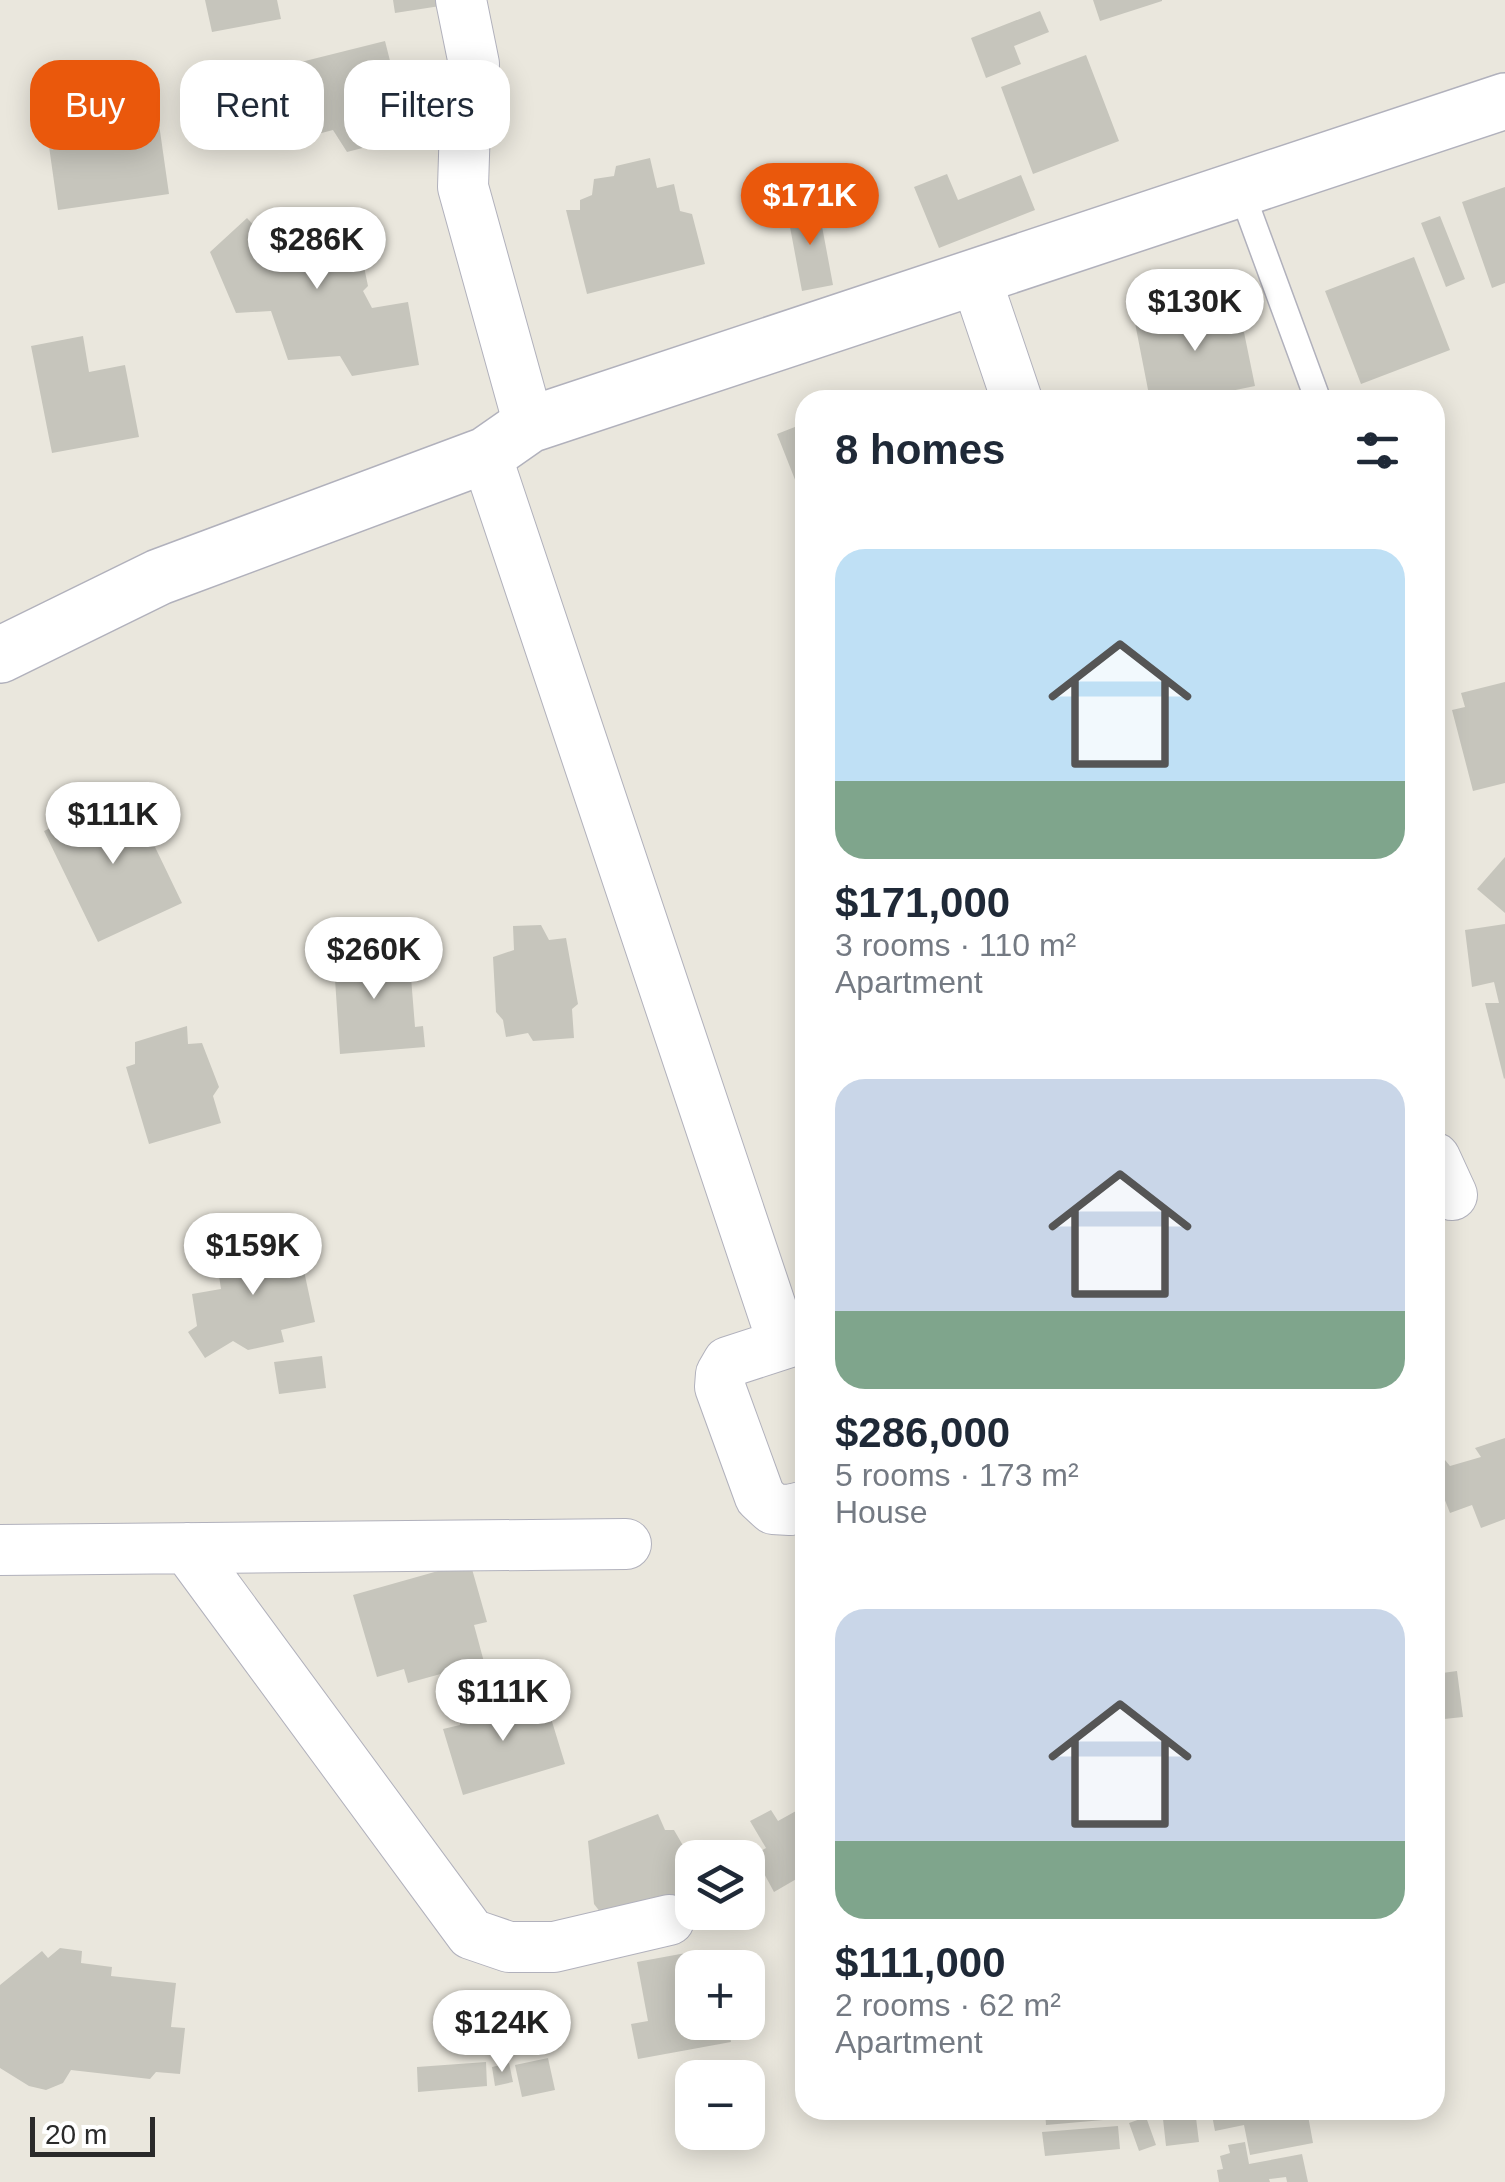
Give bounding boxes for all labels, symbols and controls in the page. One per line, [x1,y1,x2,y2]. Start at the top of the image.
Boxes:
chip: Buy [30,60,160,150]
chip: Rent [180,60,324,150]
chip: Filters [344,60,510,150]
pin: $171K [740,163,880,248]
text: $171K [763,177,857,213]
pin: $286K [247,207,387,292]
text: $286K [270,221,364,257]
pin: $130K [1125,269,1265,354]
text: $130K [1148,283,1242,319]
icon: filters [1350,423,1405,478]
text: 8 homes [835,426,1005,473]
icon: home [1030,614,1210,794]
pin: $111K [43,782,183,867]
text: $111K [68,796,158,832]
text: $171,000 [835,879,1010,926]
pin: $260K [304,917,444,1002]
text: 3 rooms · 110 m² [835,927,1076,963]
text: $260K [327,931,421,967]
text: Apartment [835,964,983,1000]
icon: home [1030,1144,1210,1324]
pin: $159K [183,1213,323,1298]
text: $159K [206,1227,300,1263]
text: $286,000 [835,1409,1010,1456]
text: 5 rooms · 173 m² [835,1457,1079,1493]
text: House [835,1494,928,1530]
pin: $111K [433,1659,573,1744]
text: $111K [458,1673,548,1709]
icon: home [1030,1674,1210,1854]
map controls [675,1840,765,2150]
button: layers [675,1840,765,1930]
text: $111,000 [835,1939,1006,1986]
button: + [675,1950,765,2040]
text: 2 rooms · 62 m² [835,1987,1061,2023]
pin: $124K [432,1990,572,2075]
text: $124K [455,2004,549,2040]
text: Apartment [835,2024,983,2060]
button: − [675,2060,765,2150]
scale bar [30,2112,155,2156]
text: 20 m [45,2119,107,2150]

